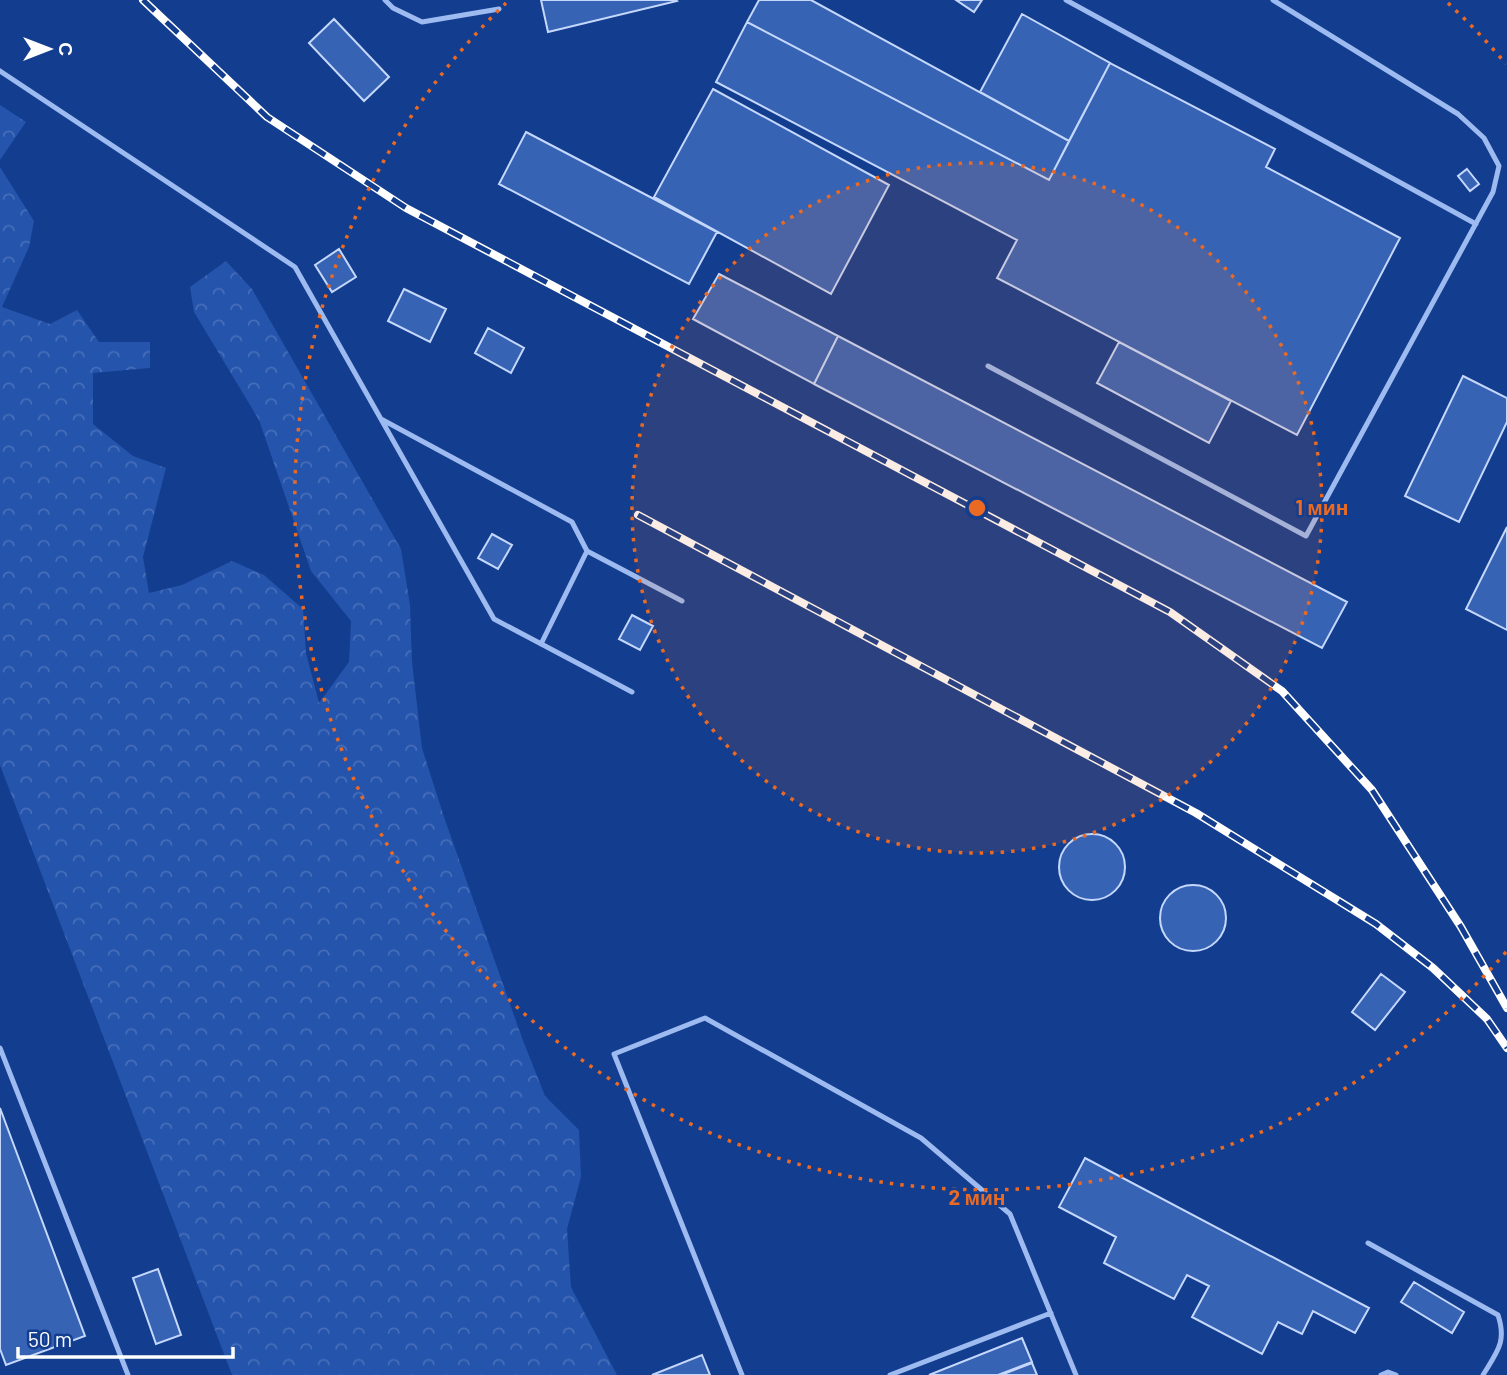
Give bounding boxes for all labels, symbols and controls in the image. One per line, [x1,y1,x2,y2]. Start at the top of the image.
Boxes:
north arrow [14,14,84,84]
text: С [55,42,78,56]
text: 1 мин [1296,494,1348,519]
centre of rings [965,496,989,520]
text: 2 мин [948,1184,1006,1209]
scale bar [18,1316,233,1360]
text: 50 m [28,1326,72,1351]

